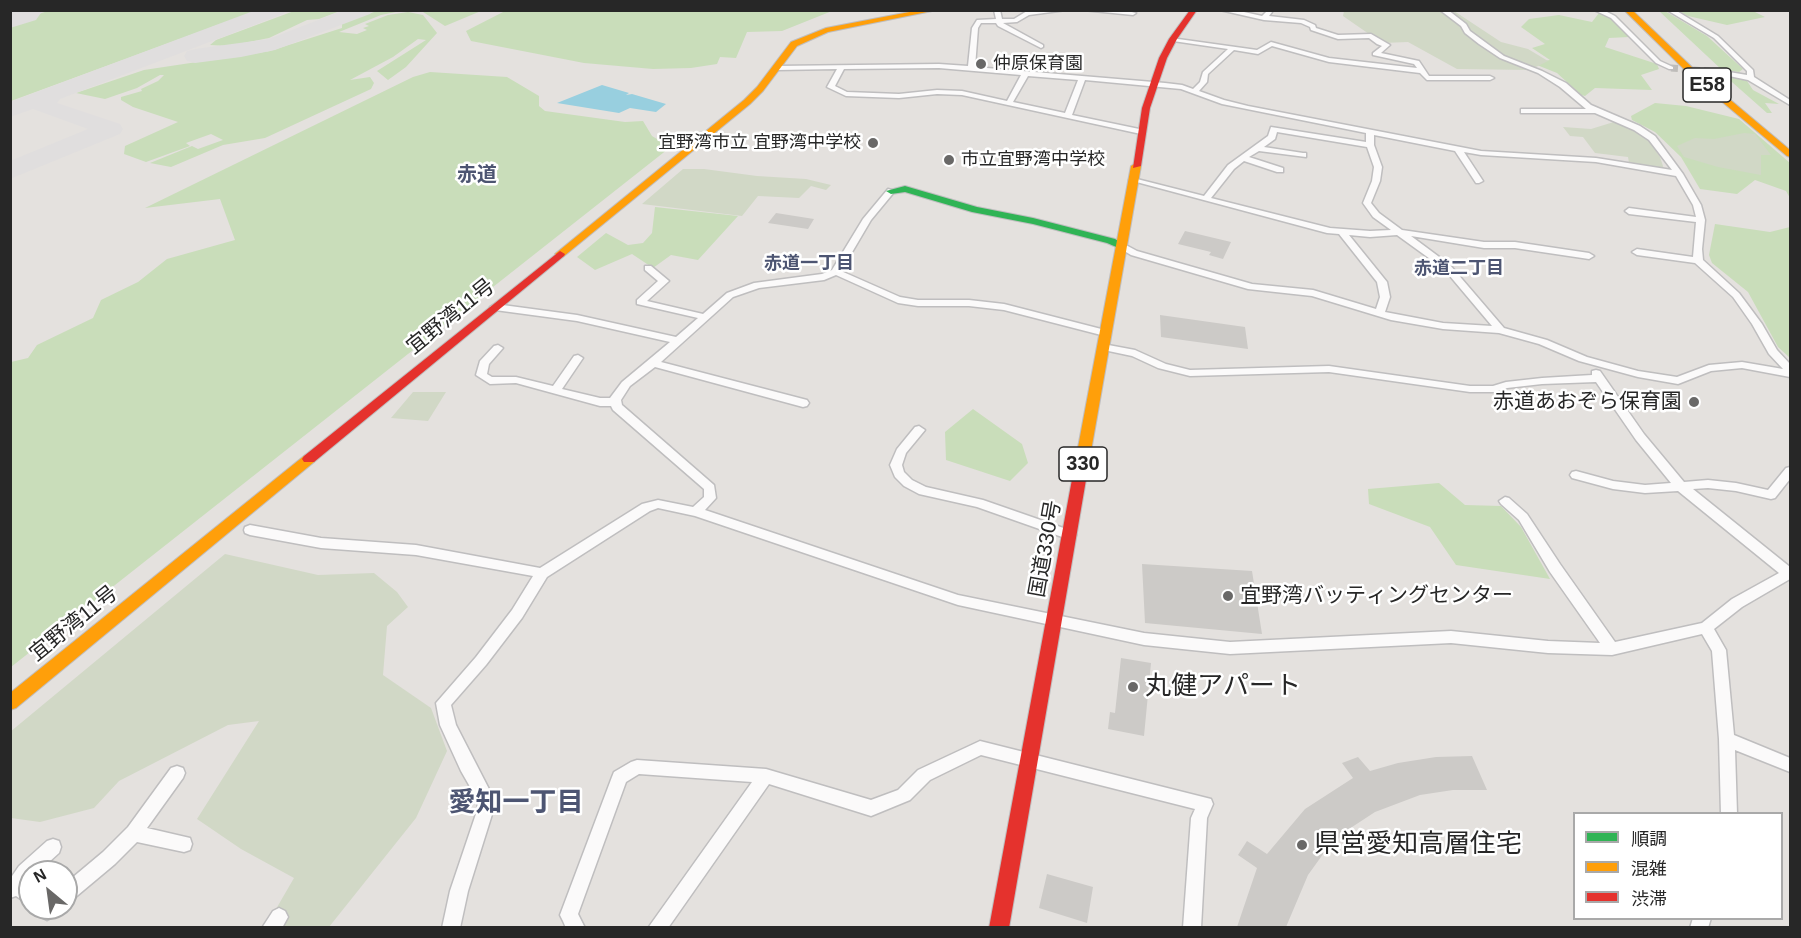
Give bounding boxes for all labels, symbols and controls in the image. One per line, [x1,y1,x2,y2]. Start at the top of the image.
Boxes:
place label: 仲原保育園 [993,53,1083,75]
marker: 仲原保育園 [974,57,988,71]
road number: E58 [1683,68,1731,102]
place label: 宜野湾市立 宜野湾中学校 [658,132,861,154]
marker: 宜野湾市立 宜野湾中学校 [866,136,880,150]
place label: 市立宜野湾中学校 [961,149,1105,171]
marker: 市立宜野湾中学校 [942,153,956,167]
district label: 赤道 [457,163,497,187]
district label: 赤道一丁目 [764,253,854,275]
district label: 赤道二丁目 [1414,258,1504,280]
street label: 宜野湾11号 [402,274,500,360]
place label: 赤道あおぞら保育園 [1493,389,1682,415]
marker: 赤道あおぞら保育園 [1687,395,1701,409]
road number: 330 [1059,447,1107,481]
street label: 国道330号 [1025,499,1067,599]
street label: 宜野湾11号 [25,581,123,667]
place label: 宜野湾バッティングセンター [1240,583,1513,609]
marker: 宜野湾バッティングセンター [1221,589,1235,603]
place label: 丸健アパート [1145,671,1301,703]
marker: 丸健アパート [1126,680,1140,694]
district label: 愛知一丁目 [449,788,583,820]
legend [1573,812,1783,920]
place label: 県営愛知高層住宅 [1314,829,1522,861]
text: 順調 [1631,829,1667,849]
marker: 県営愛知高層住宅 [1295,838,1309,852]
text: 混雑 [1631,859,1667,879]
north arrow [18,860,78,920]
text: N [31,865,49,886]
text: 渋滞 [1631,889,1667,909]

